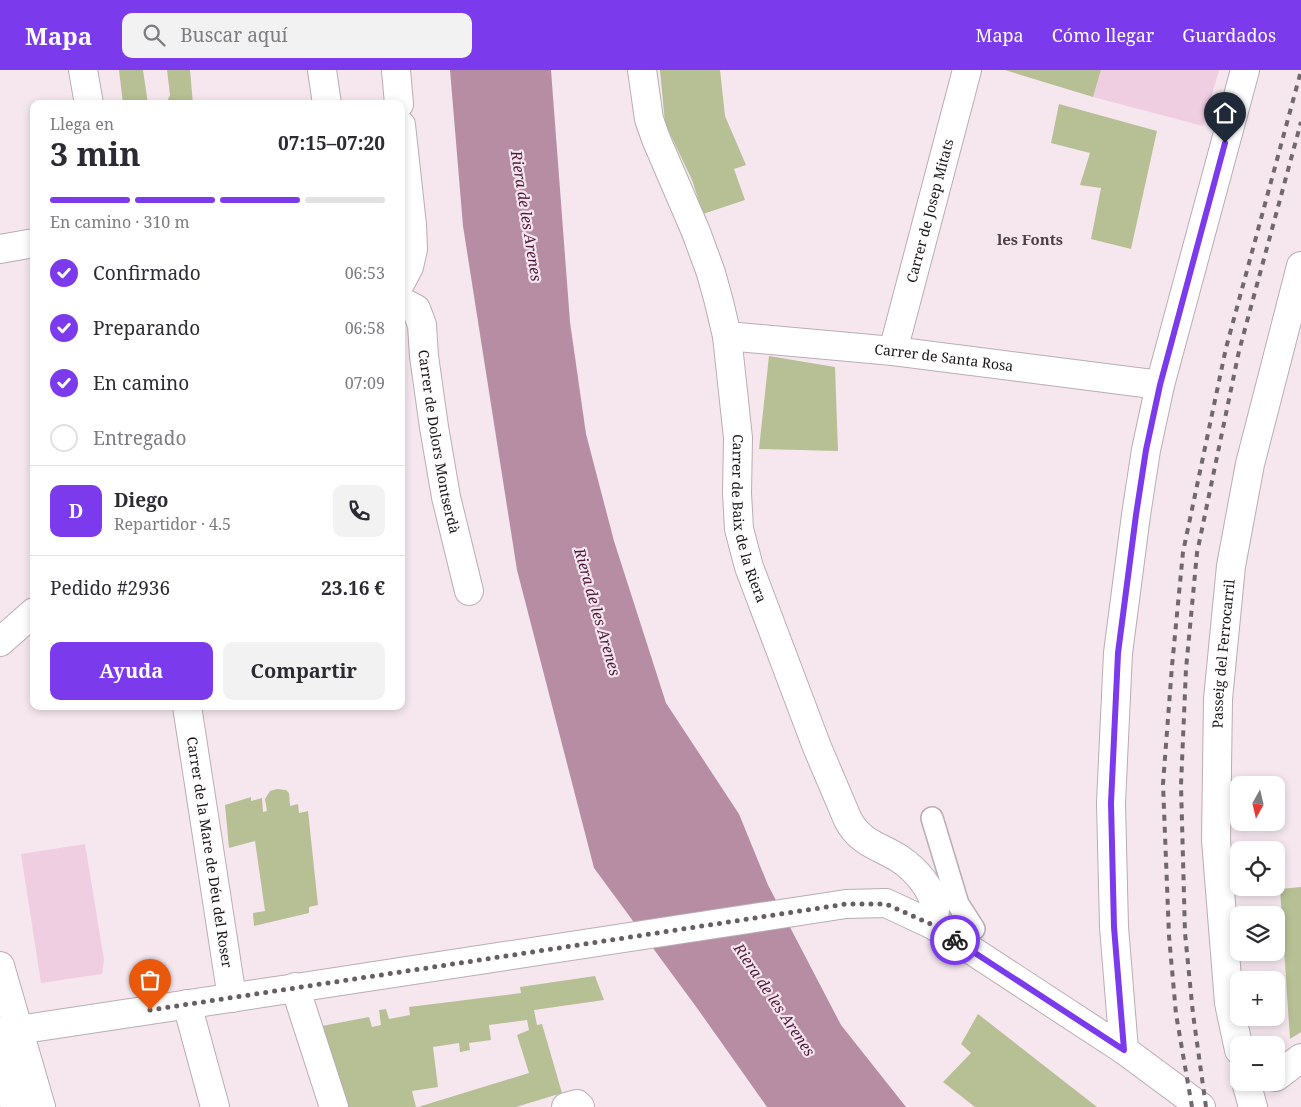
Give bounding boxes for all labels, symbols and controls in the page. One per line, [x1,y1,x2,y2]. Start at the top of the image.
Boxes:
search box [122,13,472,58]
text: Mapa [25,19,92,52]
icon: search [140,21,168,49]
text: Buscar aquí [180,22,288,48]
text: Mapa [976,23,1024,47]
text: Cómo llegar [1052,23,1154,47]
text: Guardados [1182,23,1276,47]
pin [1204,92,1246,143]
icon: home [1211,99,1239,127]
text: Llega en [50,113,114,135]
text: 07:15–07:20 [278,130,385,156]
text: 3 min [50,132,141,175]
street label: Carrer de Josep Mitats [901,137,957,285]
water label: Riera de les Arenes [507,148,547,283]
text: En camino · 310 m [50,211,190,233]
district label: les Fonts [997,229,1063,249]
icon: check [50,259,78,287]
text: Confirmado [93,260,201,286]
text: 06:53 [345,262,385,284]
icon: check [50,314,78,342]
text: Preparando [93,315,200,341]
text: 06:58 [345,317,385,339]
street label: Carrer de Santa Rosa [874,339,1015,375]
street label: Carrer de Dolors Montserdà [415,349,465,536]
icon: check [50,369,78,397]
text: En camino [93,370,189,396]
text: 07:09 [345,372,385,394]
text: Entregado [93,425,186,451]
street label: Carrer de Baix de la Riera [728,434,772,605]
button: phone [333,485,385,537]
text: Diego [114,487,168,513]
text: D [69,498,83,524]
text: Repartidor · 4.5 [114,513,231,535]
water label: Riera de les Arenes [570,545,626,678]
text: Pedido #2936 [50,575,170,601]
text: 23.16 € [321,575,385,601]
street label: Passeig del Ferrocarril [1208,578,1239,729]
button: Ayuda [50,642,213,700]
button: Compartir [223,642,385,700]
street label: Carrer de la Mare de Déu del Roser [183,735,237,969]
north arrow [1230,776,1285,831]
map controls [1230,776,1285,1091]
button: locate [1230,841,1285,896]
button: layers [1230,906,1285,961]
courier [930,915,980,965]
icon: bike [941,926,969,954]
water label: Riera de les Arenes [729,938,820,1060]
pin [129,959,171,1010]
icon: bag [136,966,164,994]
button: + [1230,971,1285,1026]
button: − [1230,1036,1285,1091]

